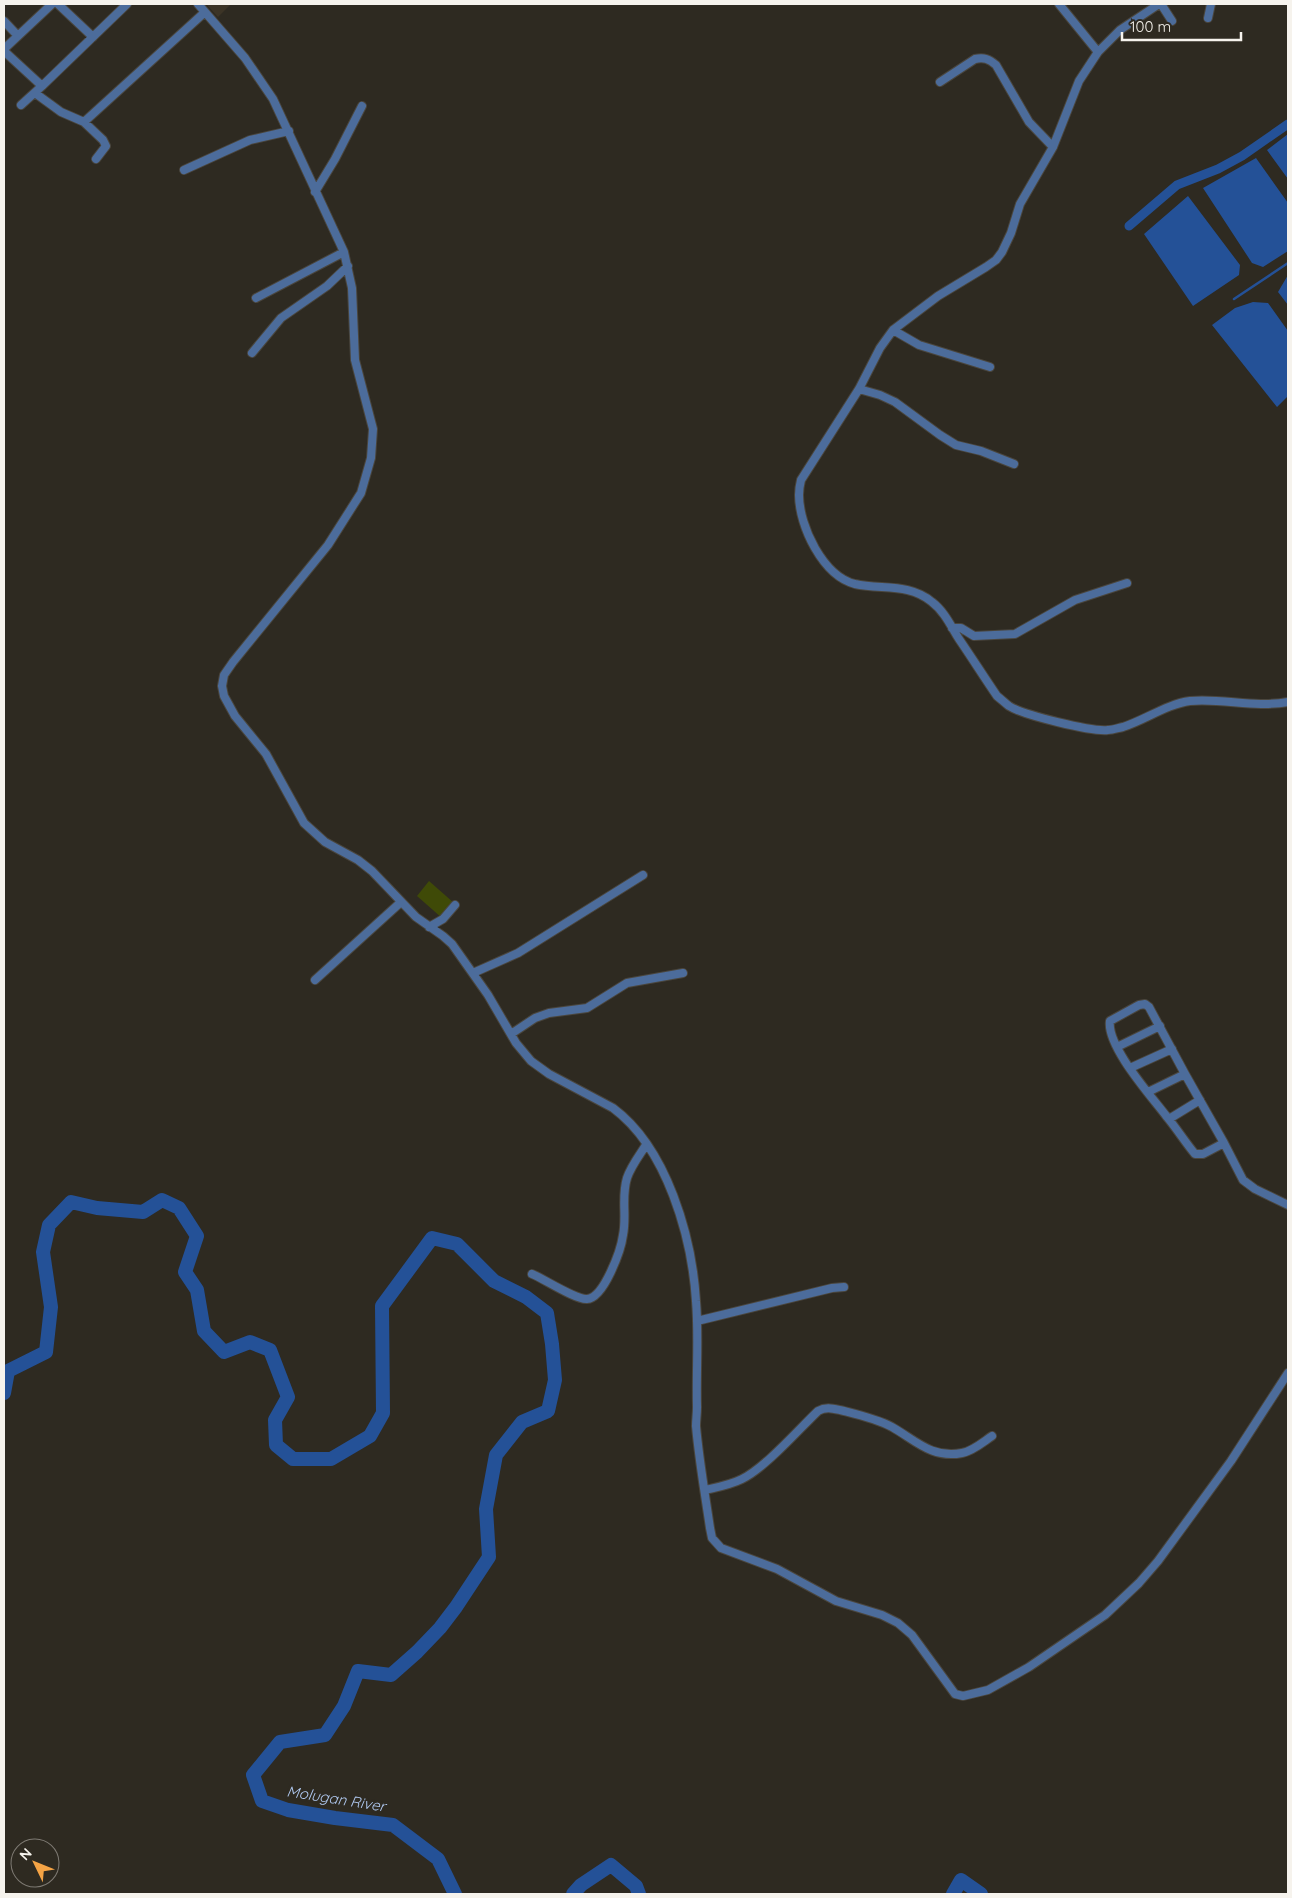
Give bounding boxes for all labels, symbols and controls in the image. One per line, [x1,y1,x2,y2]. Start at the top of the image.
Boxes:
scale bar [1122,10,1241,42]
text: 100 m [1130,17,1171,36]
water label: Molugan River [285,1781,389,1816]
north arrow [10,1838,60,1888]
text: N [15,1844,36,1864]

